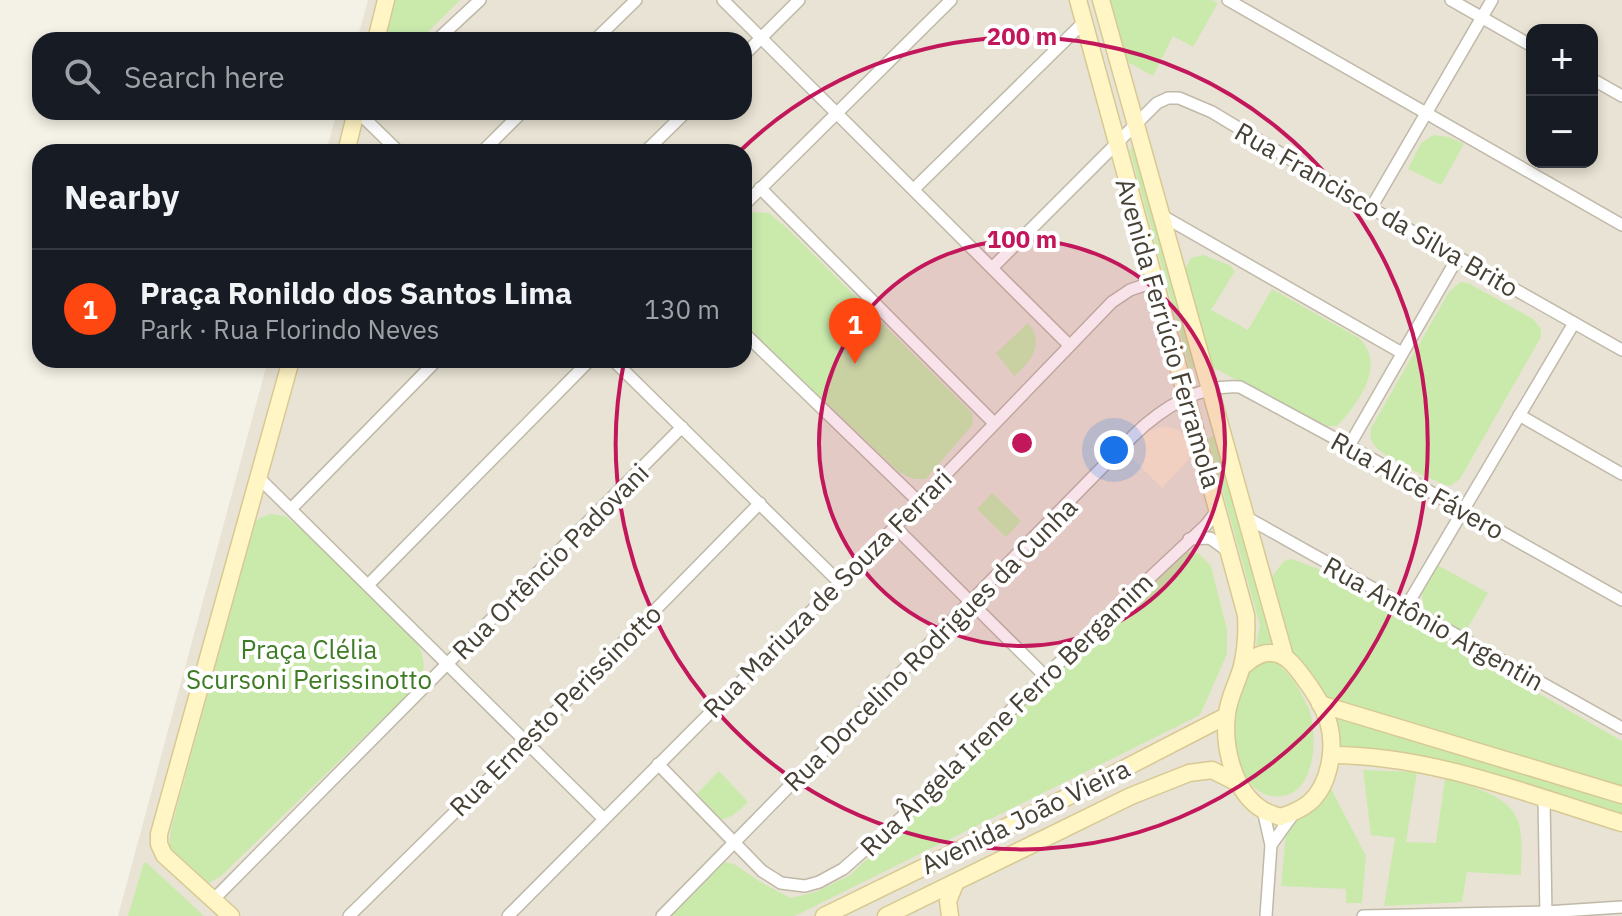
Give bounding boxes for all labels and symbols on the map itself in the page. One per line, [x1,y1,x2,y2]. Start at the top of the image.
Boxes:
text: 200 m [987,20,1057,52]
street label: Rua Francisco da Silva Brito [1229,114,1525,304]
street label: Avenida Ferrúcio Ferramola [1108,174,1230,492]
text: 100 m [987,223,1057,255]
pin: 1 [829,298,881,364]
street label: Rua Alice Fávero [1325,423,1511,547]
centre of rings [1008,429,1036,457]
your location [1094,430,1134,470]
street label: Rua Ortêncio Padovani [445,456,655,666]
street label: Rua Mariuza de Souza Ferrari [695,461,959,725]
street label: Rua Dorcelino Rodrigues da Cunha [776,490,1084,798]
street label: Rua Antônio Argentin [1318,548,1550,698]
street label: Rua Ângela Irene Ferro Bergamim [852,565,1160,863]
street label: Rua Ernesto Perissinotto [442,597,668,823]
park label: Praça Clélia Scursoni Perissinotto [186,632,432,696]
street label: Avenida João Vieira [915,751,1135,881]

